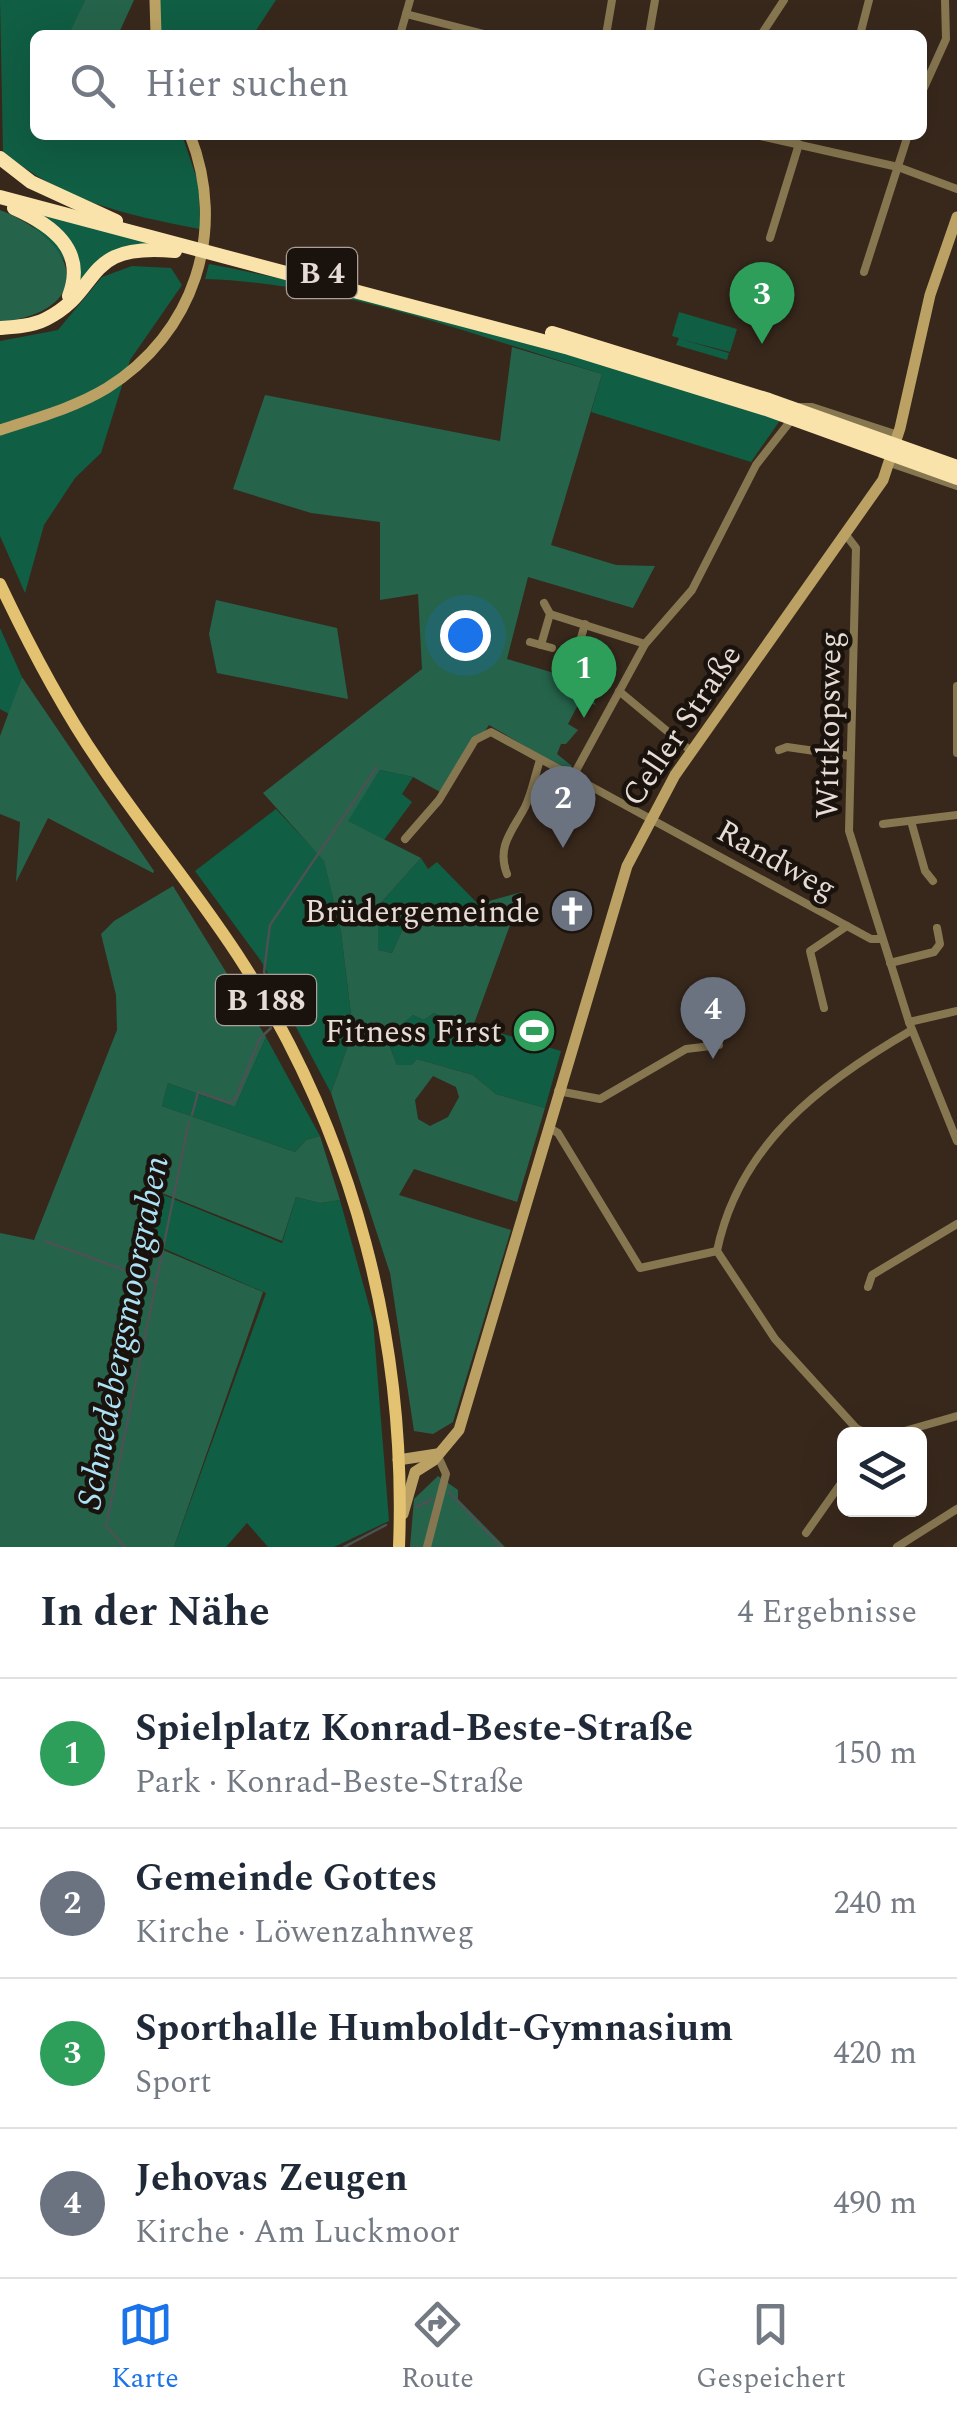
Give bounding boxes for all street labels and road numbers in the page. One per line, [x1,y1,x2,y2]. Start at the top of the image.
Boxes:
road number: B 4 [287,248,357,298]
street label: Wittkopsweg [803,631,856,819]
street label: Celler Straße [610,635,755,817]
street label: Randweg [707,807,845,913]
road number: B 188 [216,975,316,1025]

